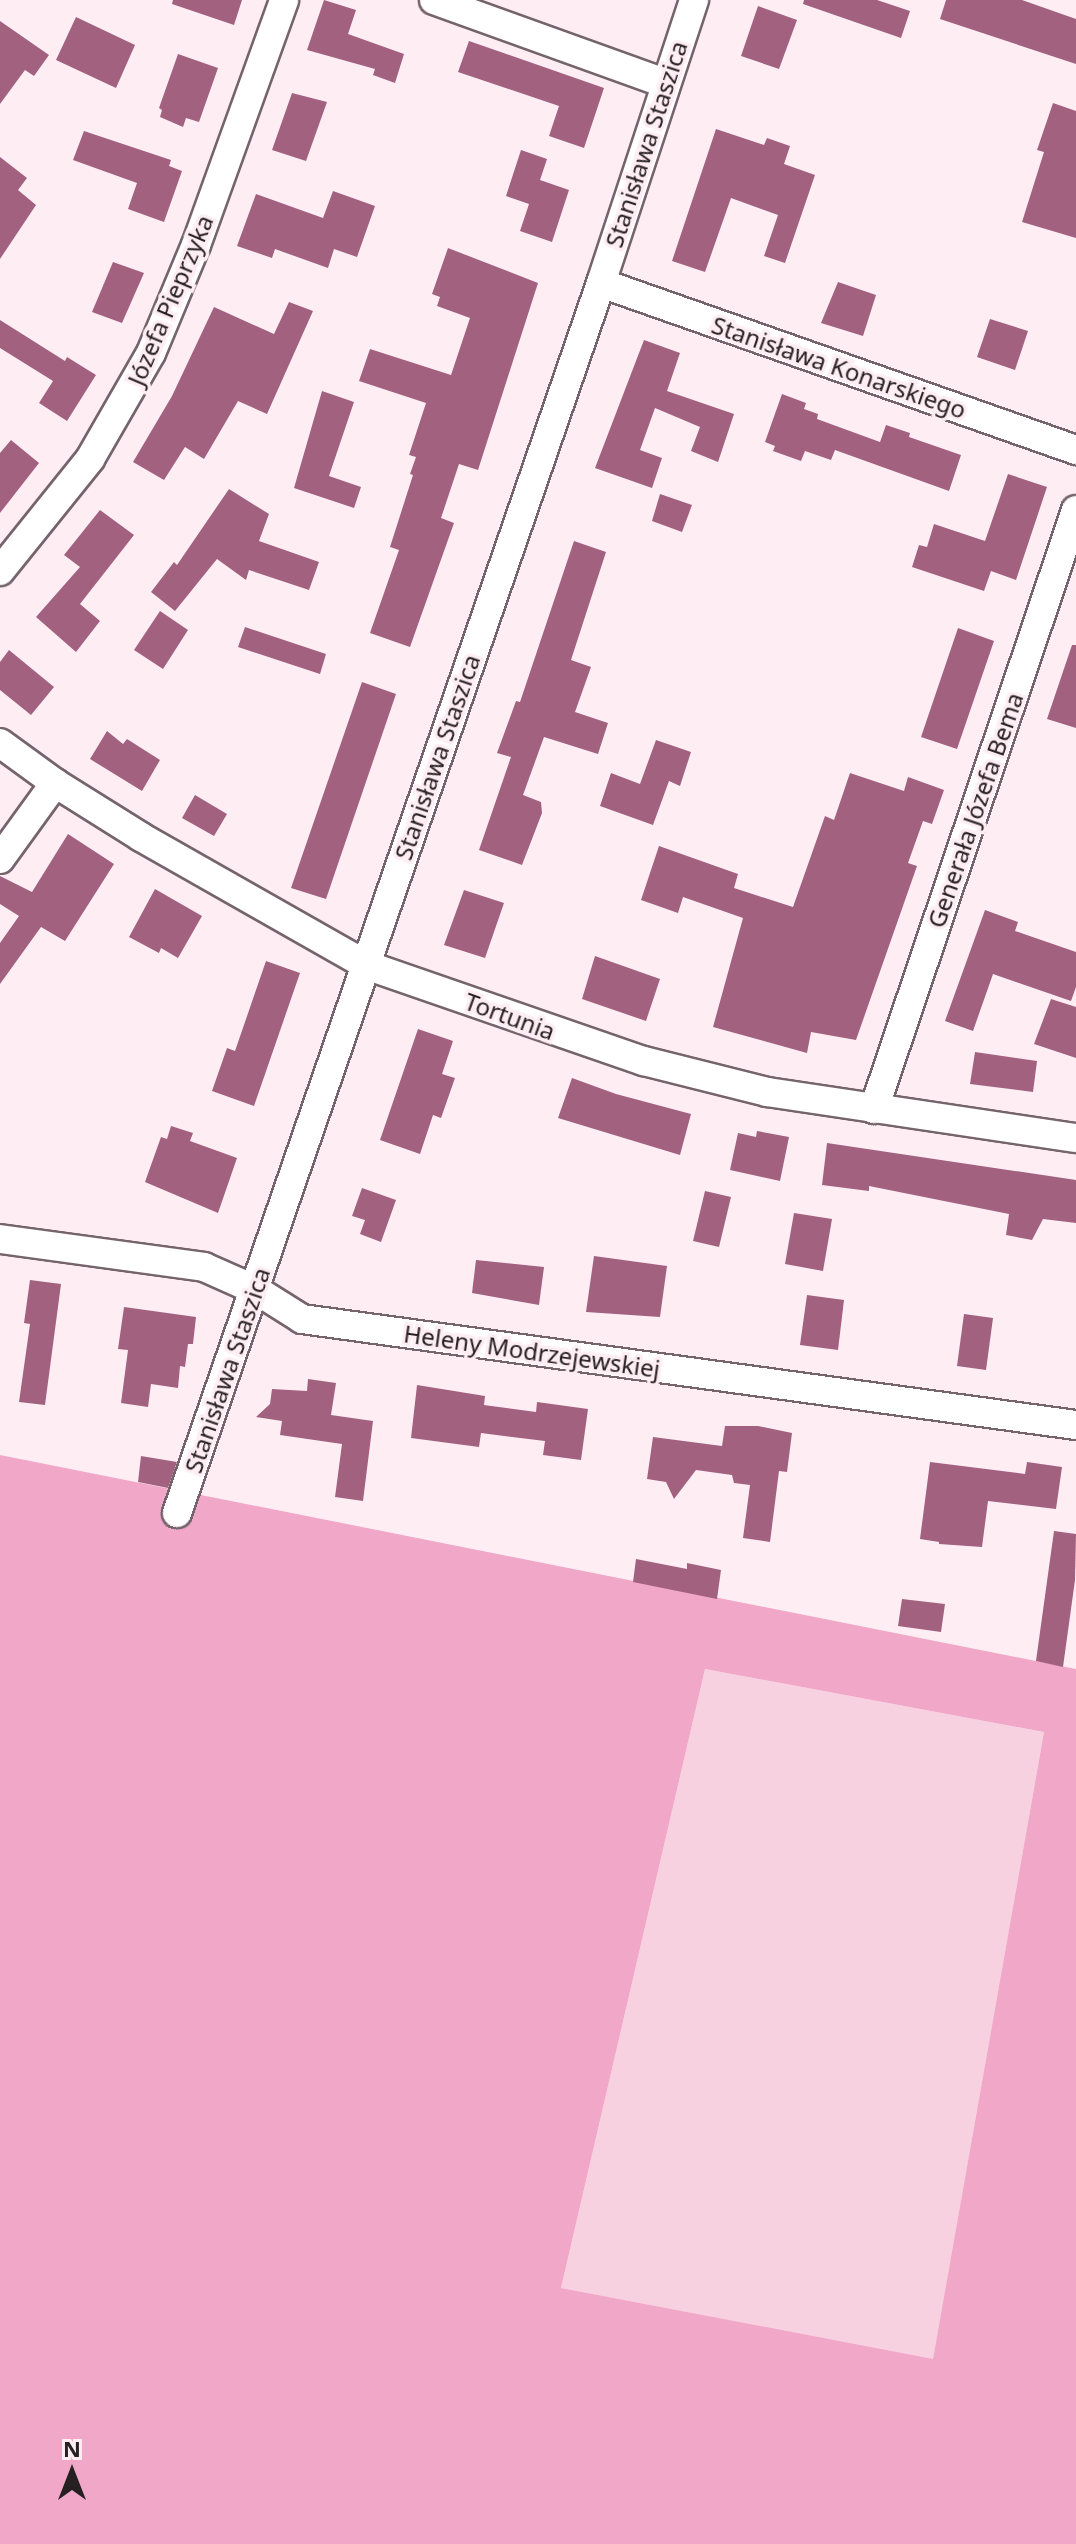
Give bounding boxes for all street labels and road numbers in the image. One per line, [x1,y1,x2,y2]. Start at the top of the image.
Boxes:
street label: Stanisława Staszica [599,37,693,251]
street label: Józefa Pieprzyka [121,210,219,390]
street label: Stanisława Konarskiego [708,310,970,424]
street label: Stanisława Staszica [388,651,486,863]
street label: Generała Józefa Bema [921,689,1029,931]
street label: Tortunia [461,986,559,1046]
street label: Stanisława Staszica [178,1264,276,1476]
street label: Heleny Modrzejewskiej [402,1319,662,1383]

